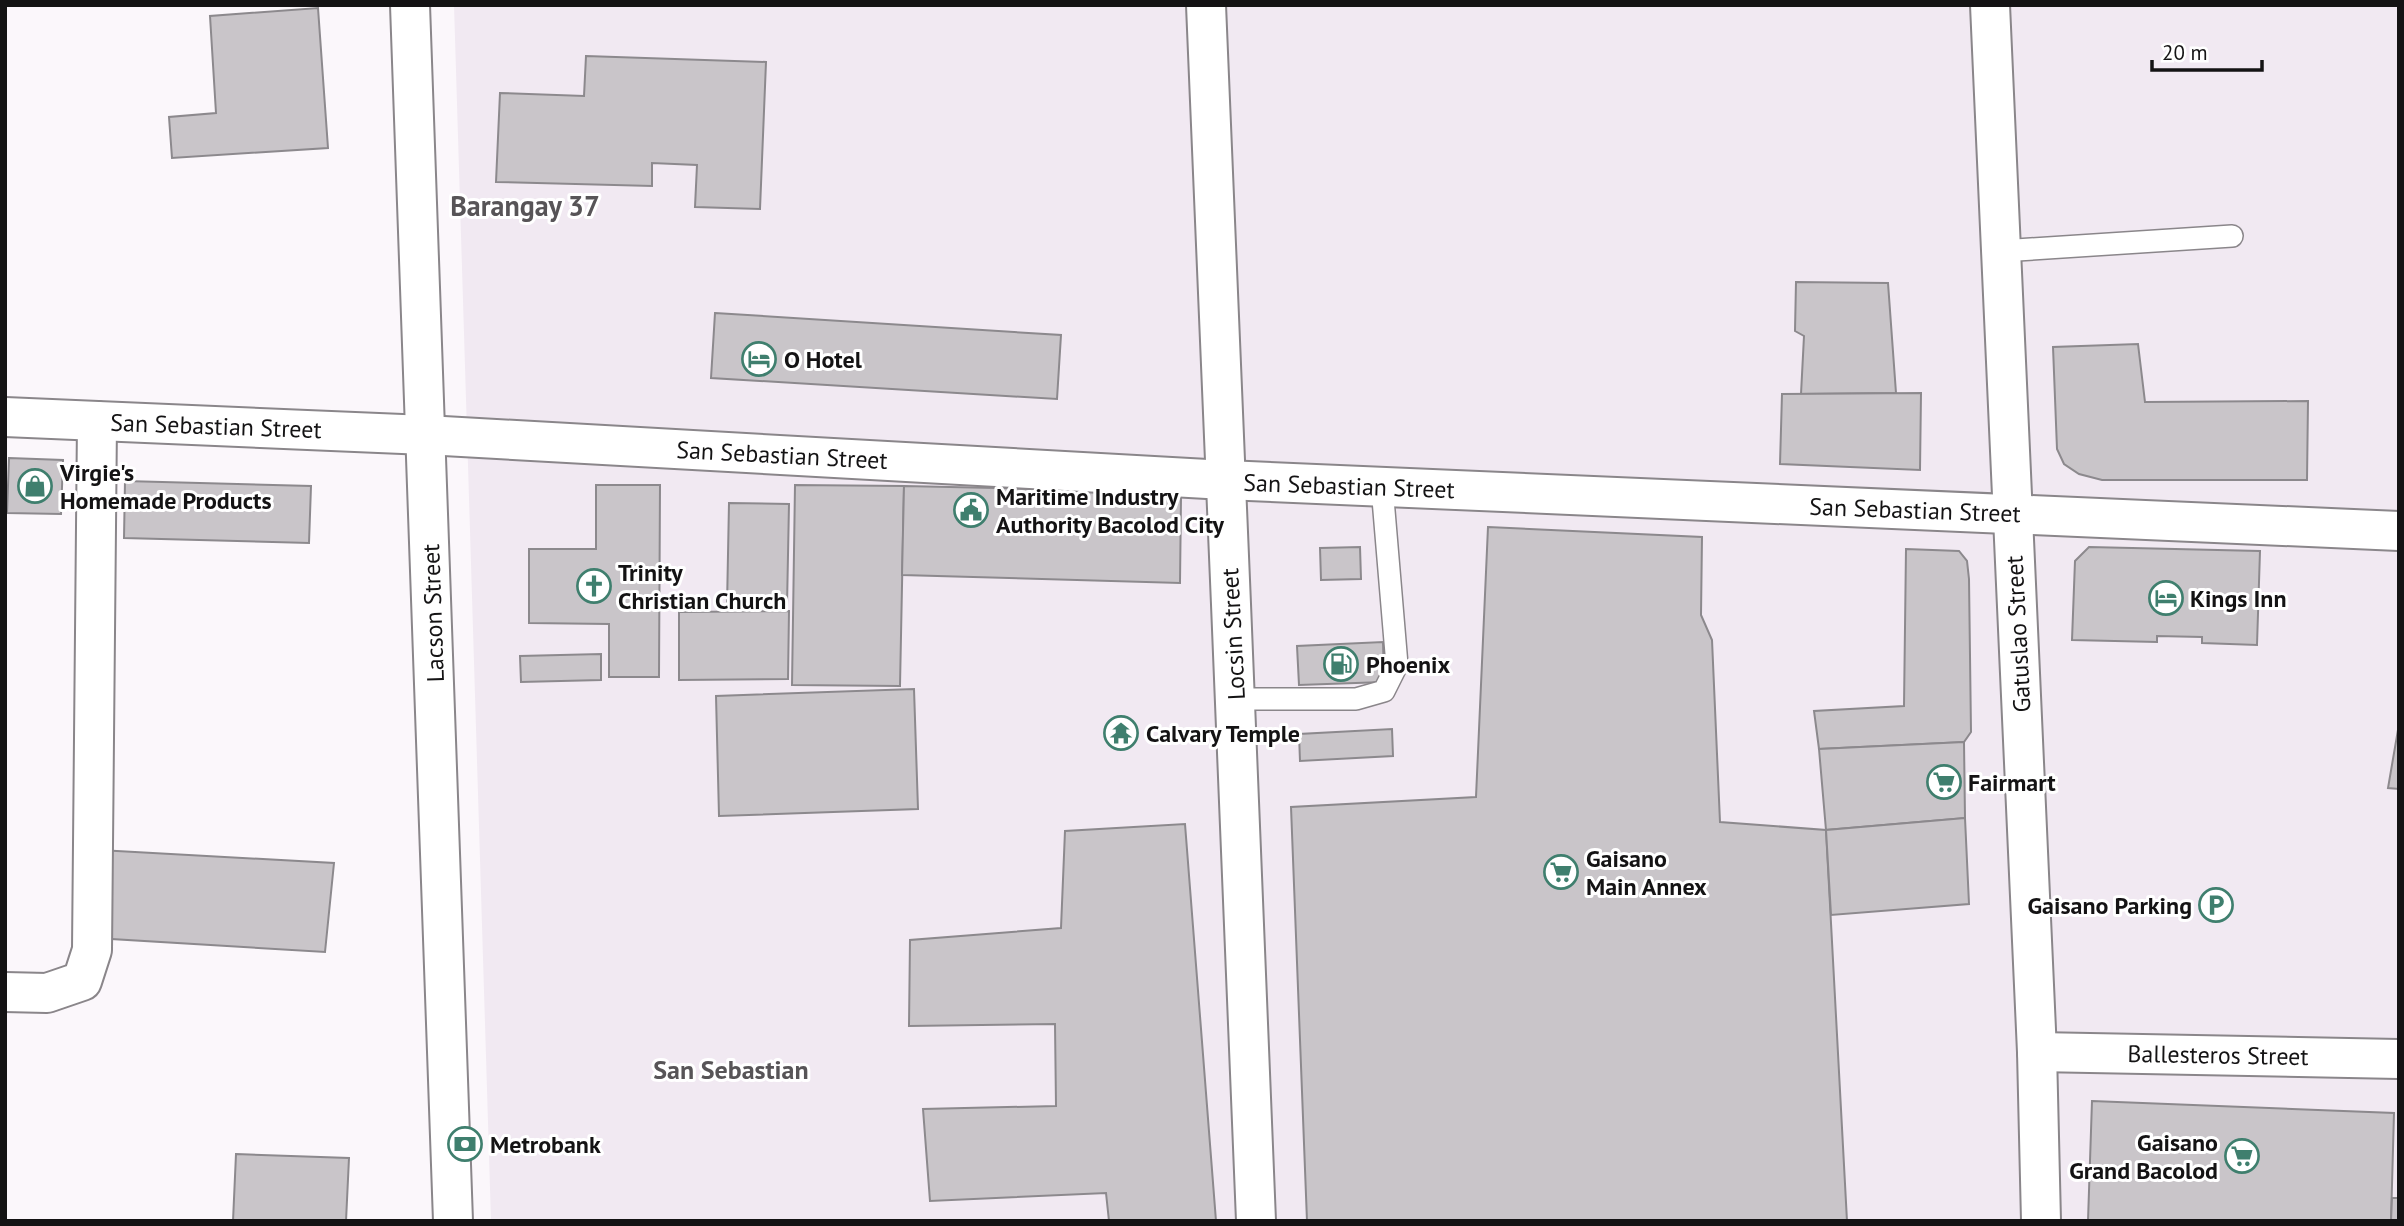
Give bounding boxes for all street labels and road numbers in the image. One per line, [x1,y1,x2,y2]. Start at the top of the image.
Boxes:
street label: San Sebastian Street [110,407,322,445]
street label: San Sebastian Street [676,434,888,476]
street label: San Sebastian Street [1243,467,1455,505]
street label: San Sebastian Street [1809,491,2021,529]
street label: Lacson Street [415,543,451,683]
street label: Gatuslao Street [1998,555,2038,713]
street label: Locsin Street [1214,567,1252,701]
street label: Ballesteros Street [2127,1038,2309,1072]

